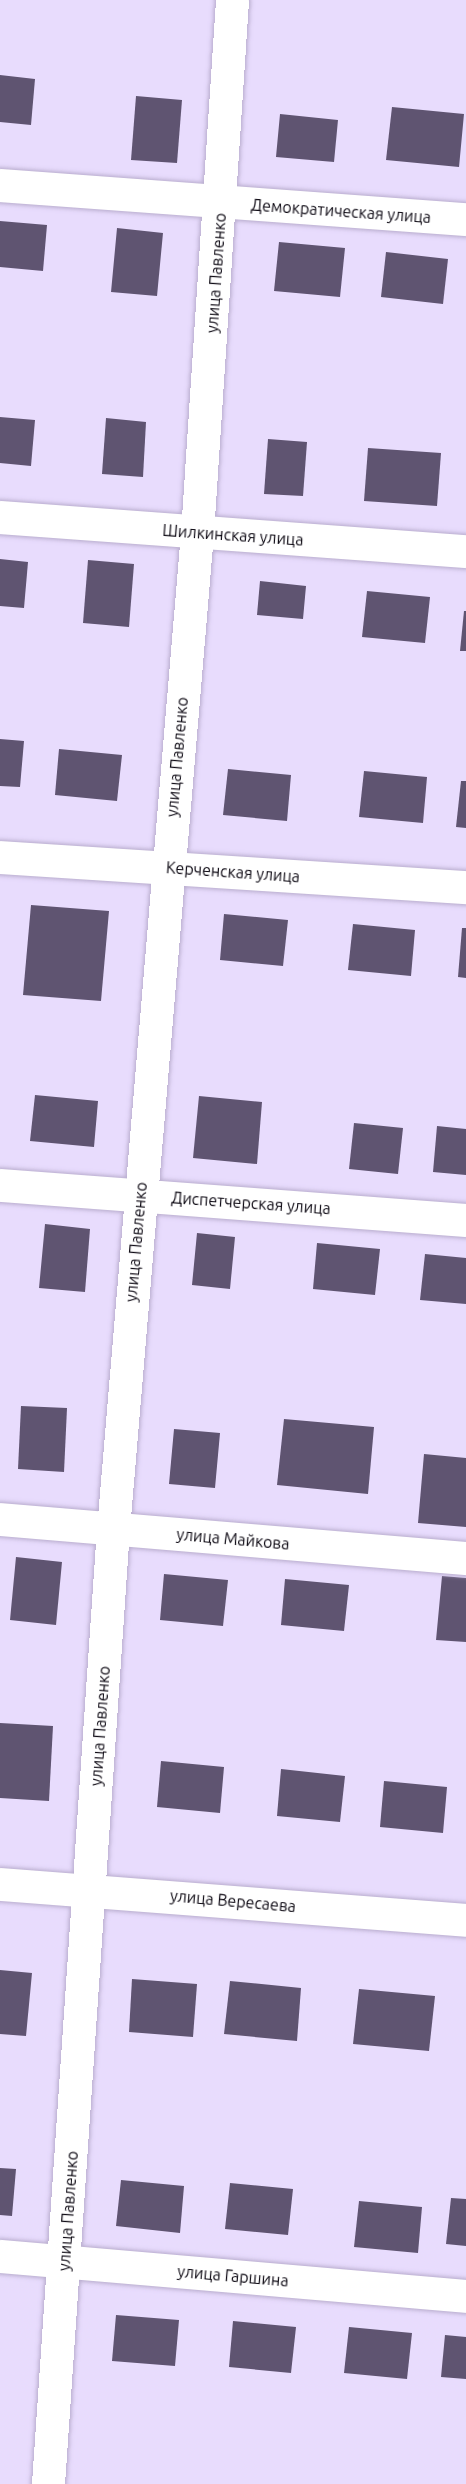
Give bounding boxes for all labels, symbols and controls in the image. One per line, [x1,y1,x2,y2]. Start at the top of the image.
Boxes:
street label: Демократическая улица [250,195,432,227]
street label: улица Павленко [202,212,230,334]
street label: Шилкинская улица [162,520,304,550]
street label: улица Павленко [162,696,192,818]
street label: Керченская улица [165,858,301,886]
street label: улица Павленко [121,1181,151,1303]
street label: Диспетчерская улица [171,1188,331,1218]
street label: улица Майкова [176,1524,290,1554]
street label: улица Павленко [86,1665,114,1787]
street label: улица Вересаева [169,1886,297,1916]
street label: улица Павленко [54,2150,82,2272]
street label: улица Гаршина [177,2262,289,2290]

